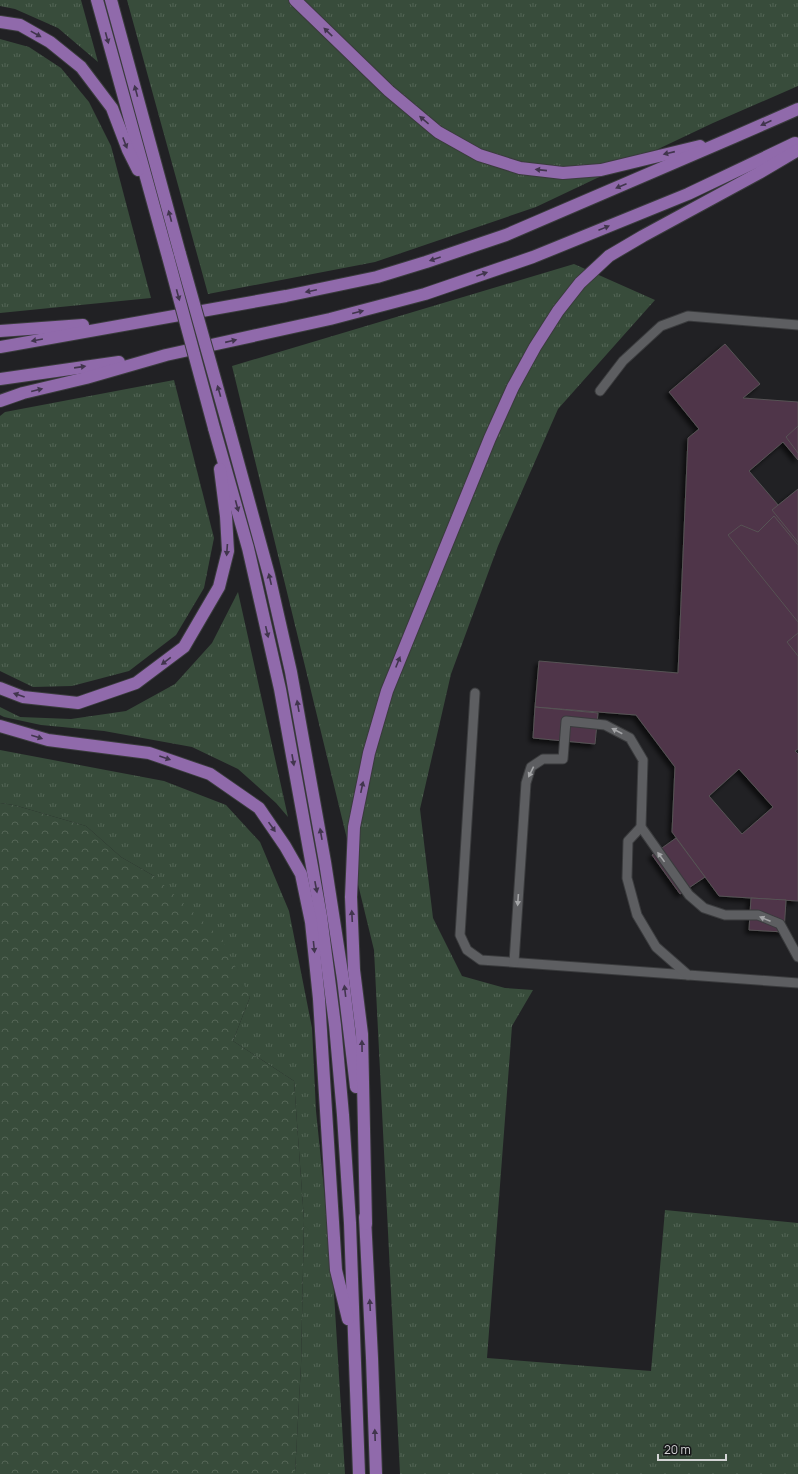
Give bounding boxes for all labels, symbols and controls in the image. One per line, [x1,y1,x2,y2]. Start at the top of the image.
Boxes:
one-way arrow [323,27,333,37]
one-way arrow [30,31,42,38]
one-way arrow [104,32,110,44]
one-way arrow [133,85,139,97]
one-way arrow [419,116,429,125]
one-way arrow [761,120,772,126]
one-way arrow [123,137,129,149]
one-way arrow [663,150,675,156]
one-way arrow [535,167,547,174]
one-way arrow [615,183,627,189]
one-way arrow [167,210,173,222]
one-way arrow [598,225,610,231]
one-way arrow [429,256,441,262]
one-way arrow [477,271,489,277]
one-way arrow [305,288,317,294]
one-way arrow [175,289,181,301]
one-way arrow [352,308,364,314]
one-way arrow [31,337,43,343]
one-way arrow [225,337,237,343]
one-way arrow [74,364,86,370]
one-way arrow [216,385,222,397]
one-way arrow [31,386,43,392]
one-way arrow [234,500,240,512]
one-way arrow [224,544,231,556]
one-way arrow [267,573,273,585]
one-way arrow [265,626,271,638]
one-way arrow [161,656,171,664]
one-way arrow [396,656,402,668]
one-way arrow [13,692,25,698]
one-way arrow [294,700,300,713]
one-way arrow [611,728,622,735]
one-way arrow [32,734,44,740]
one-way arrow [290,753,296,766]
one-way arrow [160,755,172,761]
one-way arrow [528,766,534,777]
one-way arrow [359,781,365,793]
one-way arrow [268,821,276,832]
one-way arrow [317,828,323,840]
one-way arrow [657,851,665,862]
one-way arrow [313,881,319,894]
one-way arrow [515,894,522,906]
one-way arrow [348,910,355,922]
one-way arrow [759,915,771,921]
one-way arrow [311,941,317,953]
one-way arrow [342,984,348,997]
one-way arrow [359,1039,365,1052]
one-way arrow [366,1299,373,1311]
one-way arrow [372,1428,378,1441]
scale bar [658,1436,726,1462]
text: 20 m [664,1441,691,1458]

